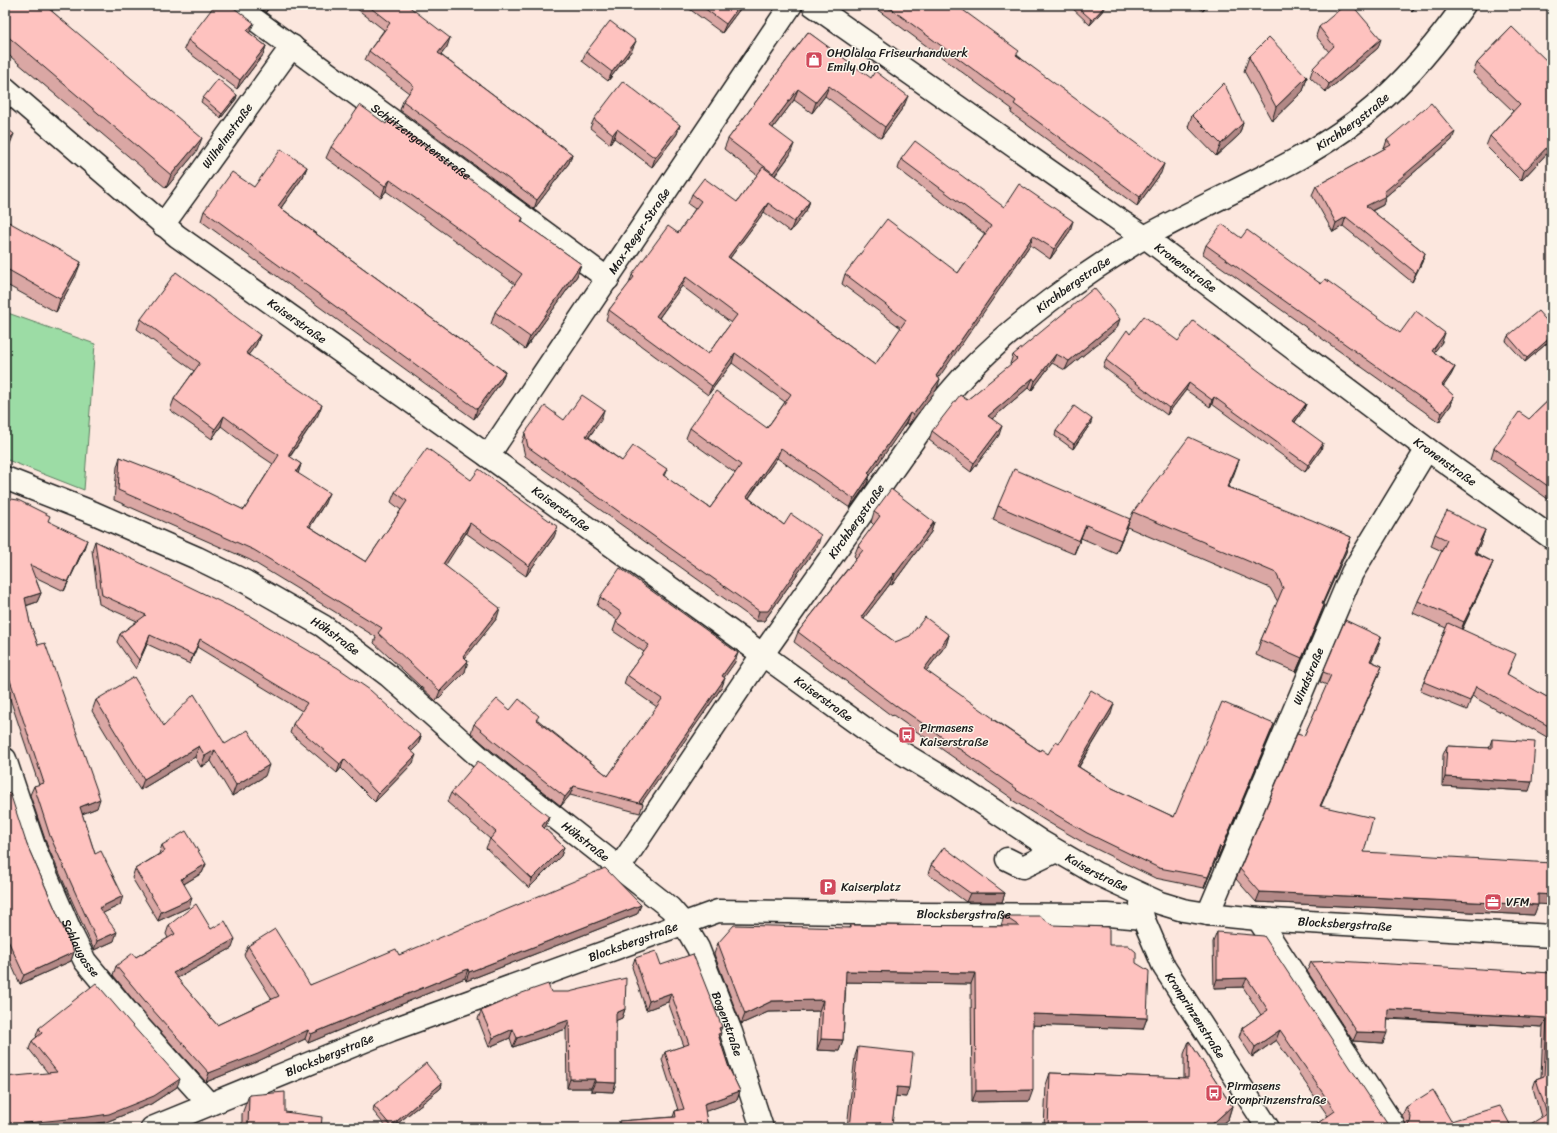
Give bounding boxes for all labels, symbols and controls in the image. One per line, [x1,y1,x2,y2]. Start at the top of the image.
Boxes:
place label: OHOlalaa Friseurhandwerk Emily Oho [827,42,968,78]
shop icon: OHOlalaa Friseurhandwerk Emily Oho [804,50,824,70]
street label: Kirchbergstraße [1311,87,1395,157]
street label: Schützengartenstraße [366,97,476,186]
street label: Wilhelmstraße [196,98,259,173]
street label: Max-Reger-Straße [602,183,676,279]
street label: Kronenstraße [1150,237,1222,299]
street label: Kirchbergstraße [1031,250,1115,319]
street label: Kaiserstraße [263,292,331,350]
street label: Kronenstraße [1409,431,1481,492]
street label: Kirchbergstraße [822,479,890,564]
street label: Kaiserstraße [527,480,595,538]
street label: Höhstraße [307,610,365,661]
street label: Windstraße [1286,644,1330,709]
street label: Kaiserstraße [789,670,858,728]
place label: Pirmasens Kaiserstraße [920,717,988,753]
bus stop icon: Pirmasens Kaiserstraße [897,725,917,745]
street label: Höhstraße [556,815,615,868]
street label: Kaiserstraße [1061,847,1132,898]
place label: Kaiserplatz [841,876,901,898]
parking icon: Kaiserplatz [818,877,838,897]
place label: VFM [1506,891,1530,913]
office icon: VFM [1483,892,1503,912]
street label: Blocksbergstraße [916,903,1011,926]
street label: Blocksbergstraße [1297,910,1393,938]
street label: Schlaugasse [55,915,105,982]
street label: Blocksbergstraße [585,915,681,968]
street label: Kronprinzenstraße [1159,968,1231,1063]
street label: Bogenstraße [705,988,749,1059]
street label: Blocksbergstraße [282,1027,377,1083]
place label: Pirmasens Kronprinzenstraße [1227,1075,1327,1111]
bus stop icon: Pirmasens Kronprinzenstraße [1204,1083,1224,1103]

